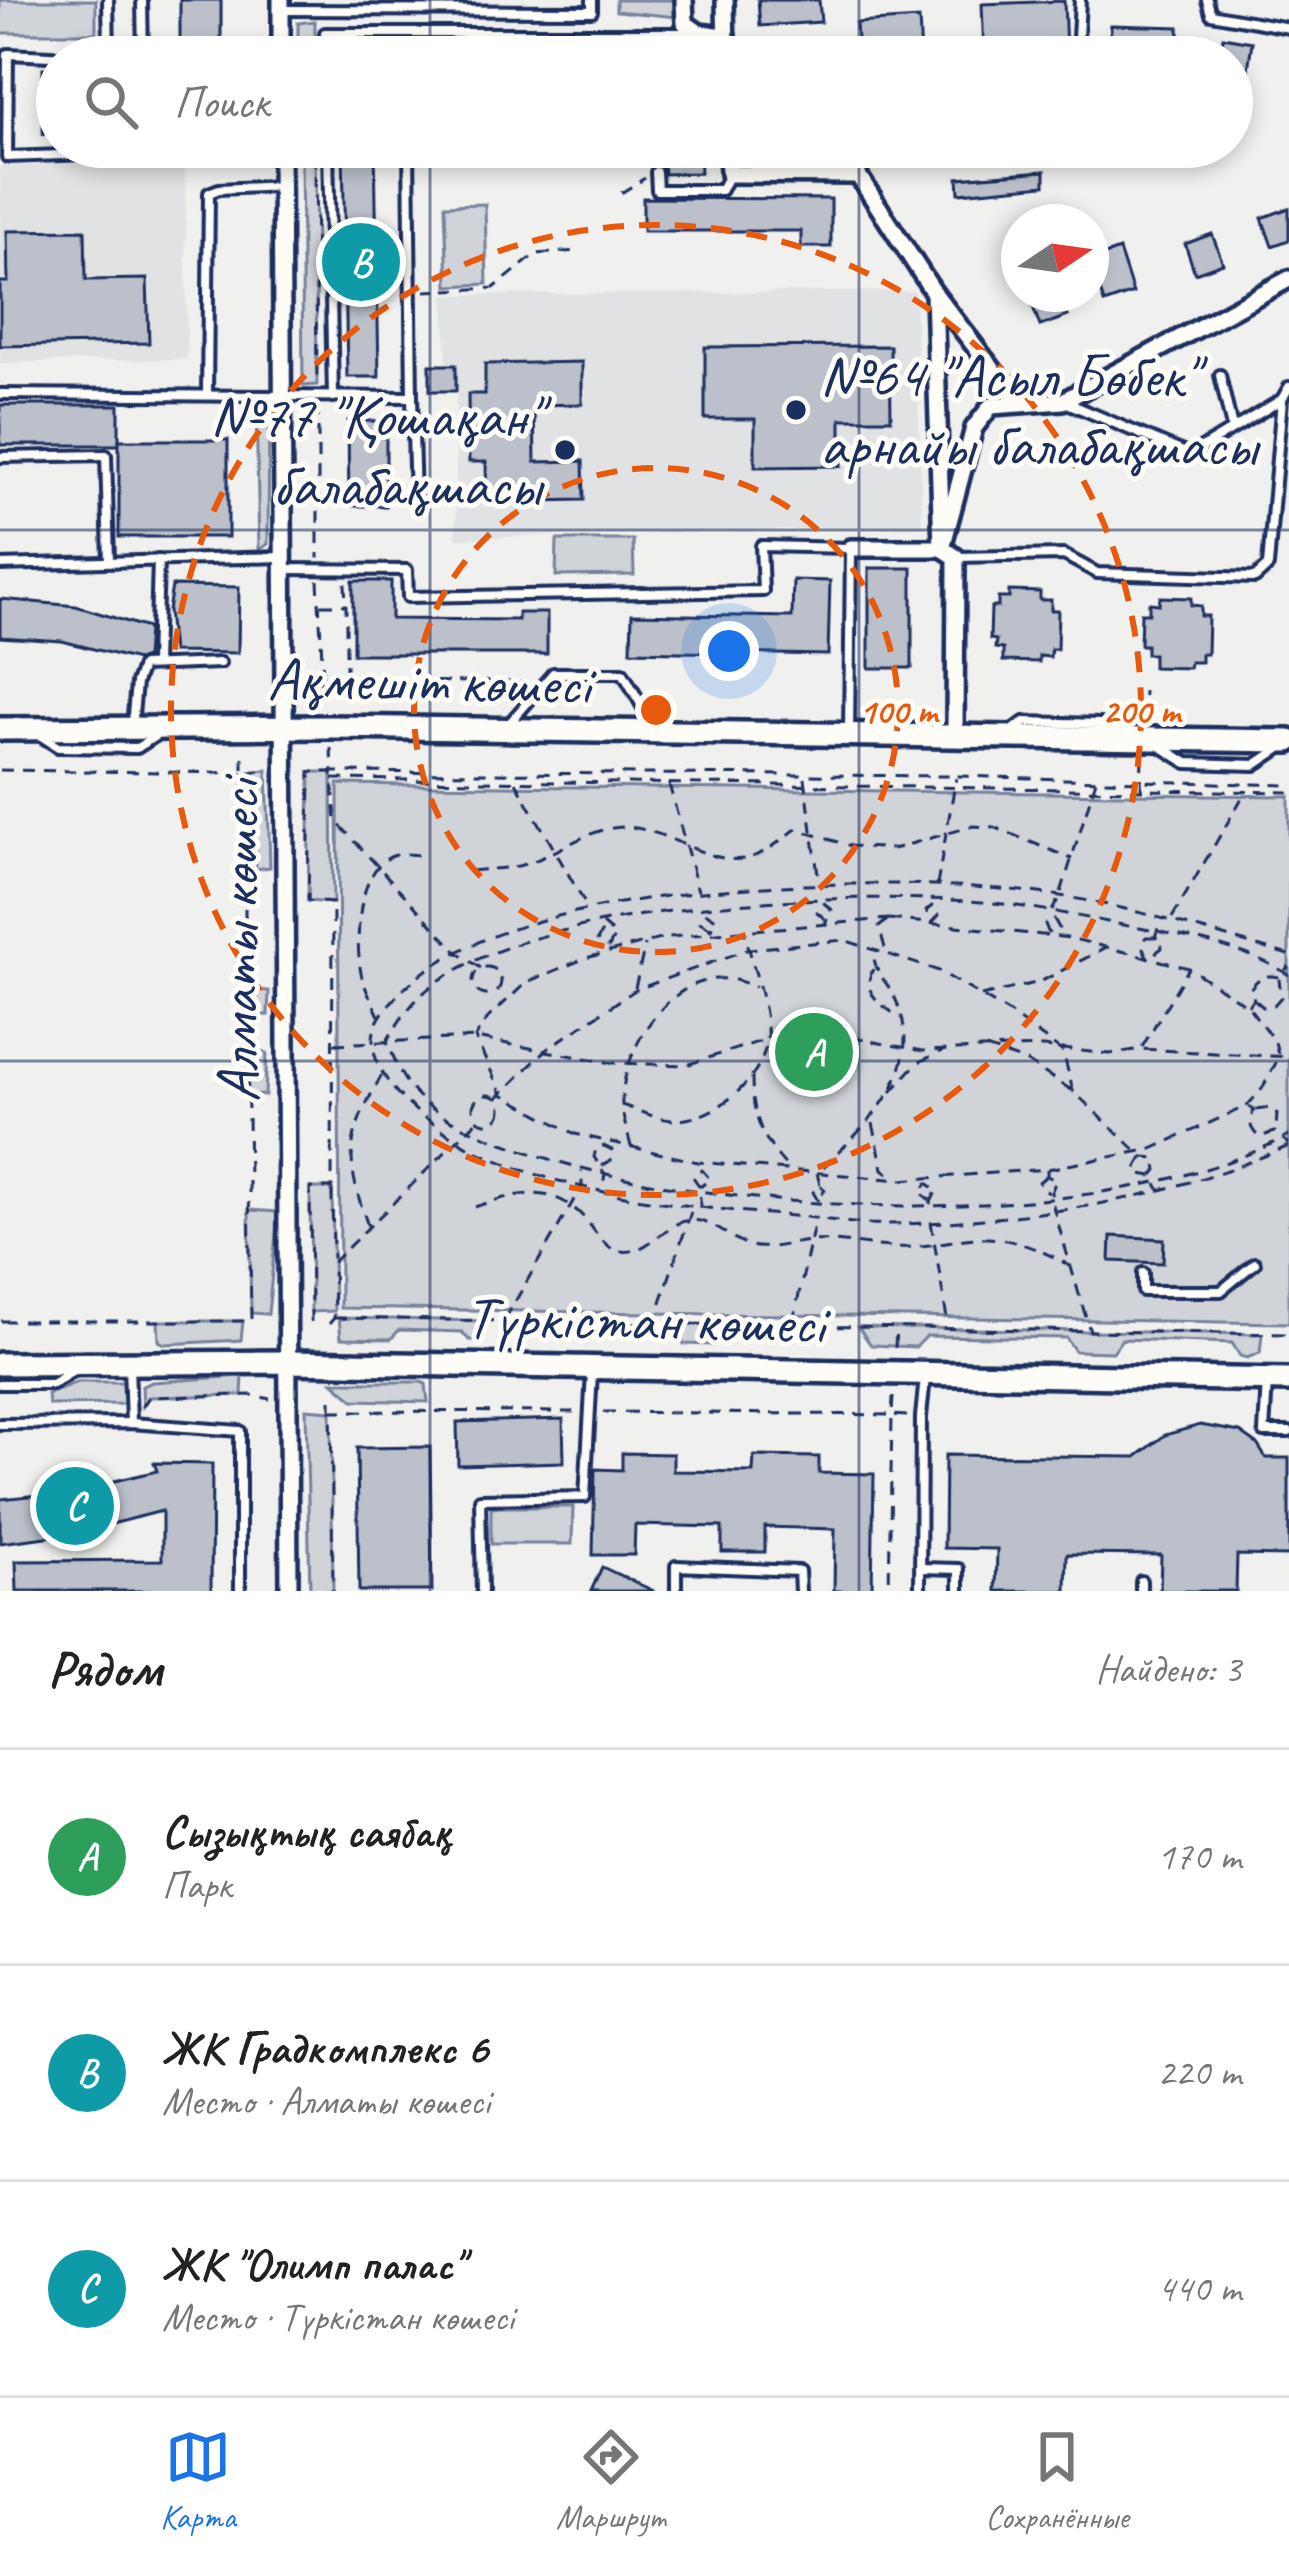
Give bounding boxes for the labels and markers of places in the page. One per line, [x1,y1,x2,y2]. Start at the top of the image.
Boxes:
pin: B [322,217,400,307]
place label: №64 "Асыл Бөбек" арнайы балабақшасы [820,338,1261,483]
place label: №77 "Қошақан" балабақшасы [210,378,553,523]
marker: №64 "Асыл Бөбек" арнайы балабақшасы [783,397,809,423]
marker: №77 "Қошақан" балабақшасы [552,437,578,463]
centre of rings [635,689,677,731]
pin: A [775,1007,853,1097]
pin: C [36,1461,114,1551]

